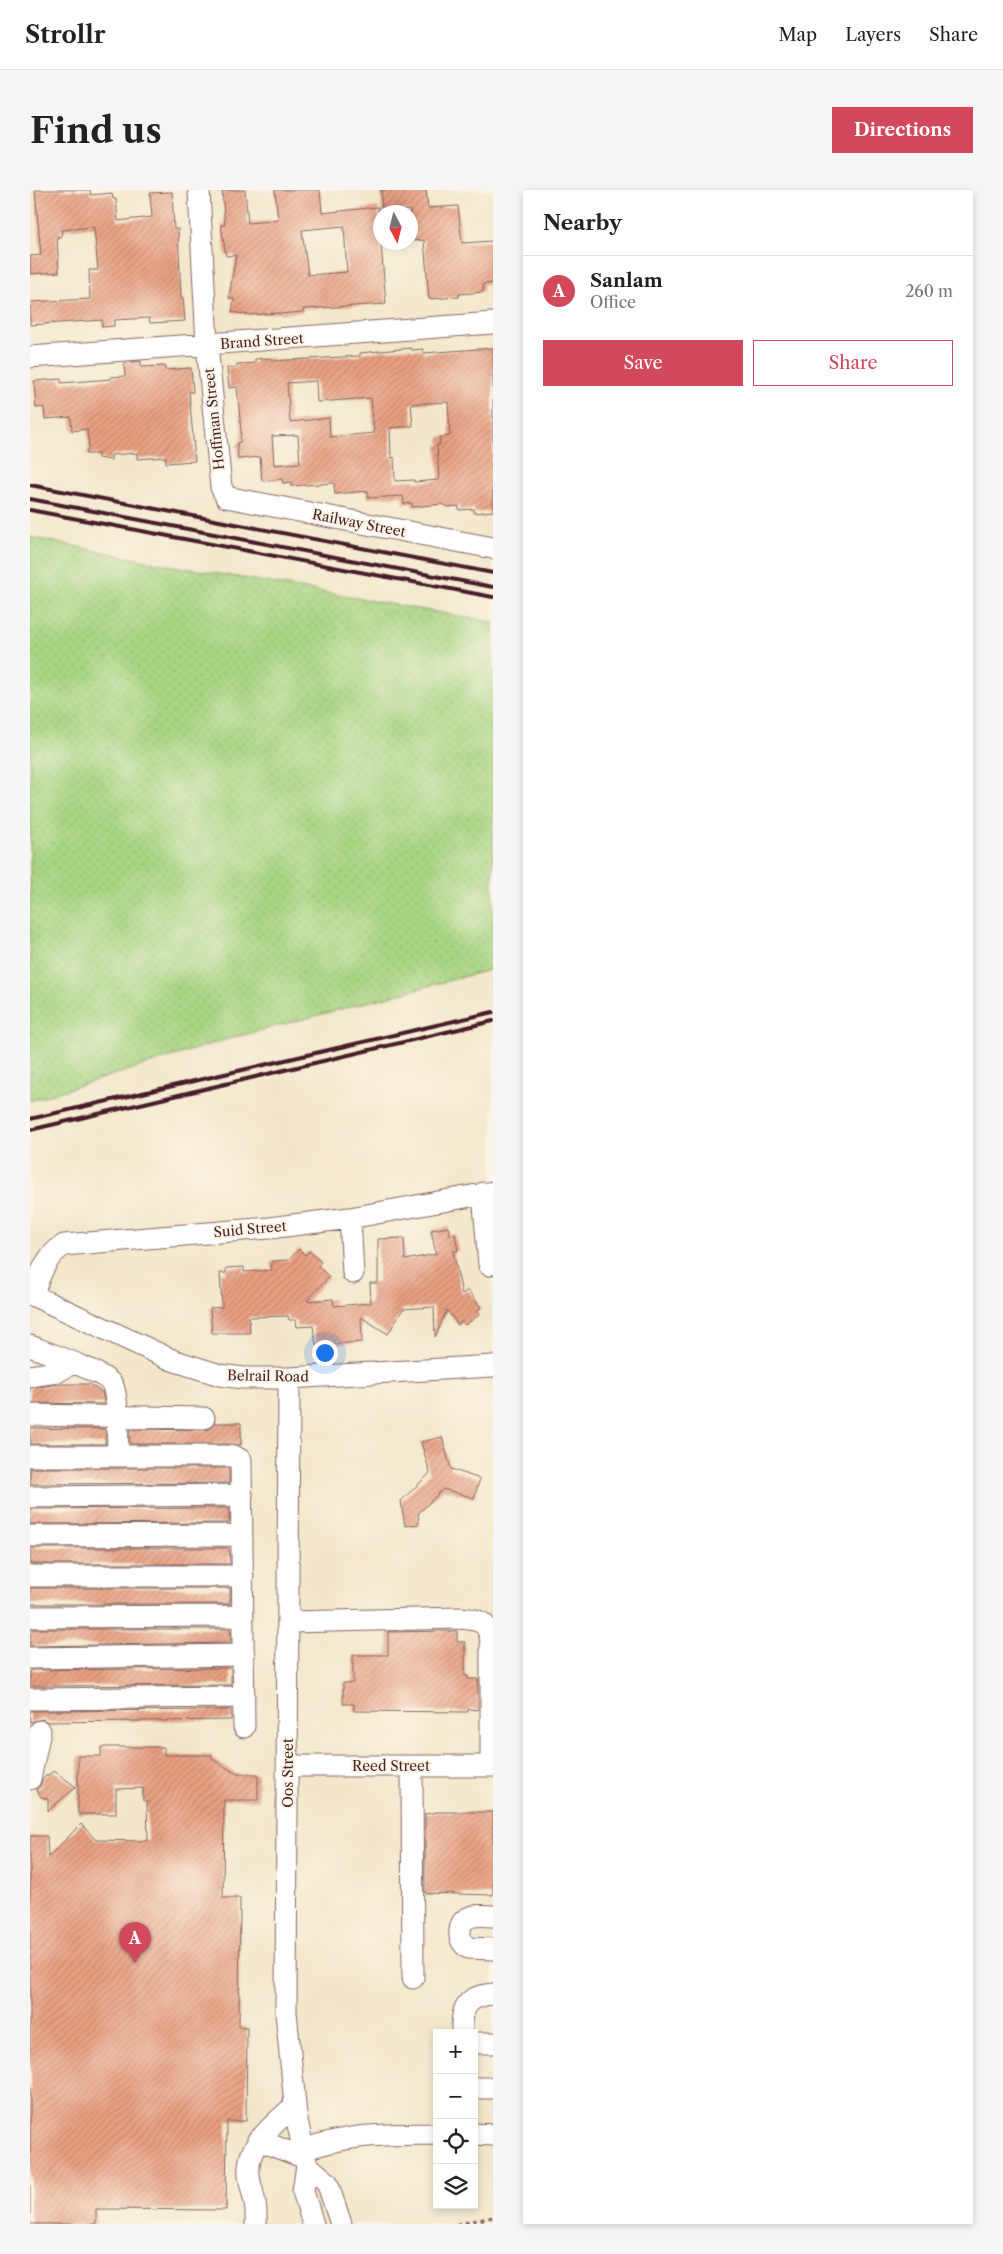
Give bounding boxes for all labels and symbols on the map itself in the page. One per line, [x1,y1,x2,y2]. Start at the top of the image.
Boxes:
north arrow [373,205,418,250]
street label: Brand Street [220,329,304,353]
street label: Hoffman Street [200,367,228,471]
street label: Railway Street [311,505,407,541]
street label: Suid Street [213,1217,287,1241]
your location [312,1340,338,1366]
street label: Belrail Road [227,1366,310,1386]
street label: Oos Street [279,1738,297,1808]
street label: Reed Street [352,1757,430,1775]
pin: A [119,1922,151,1963]

